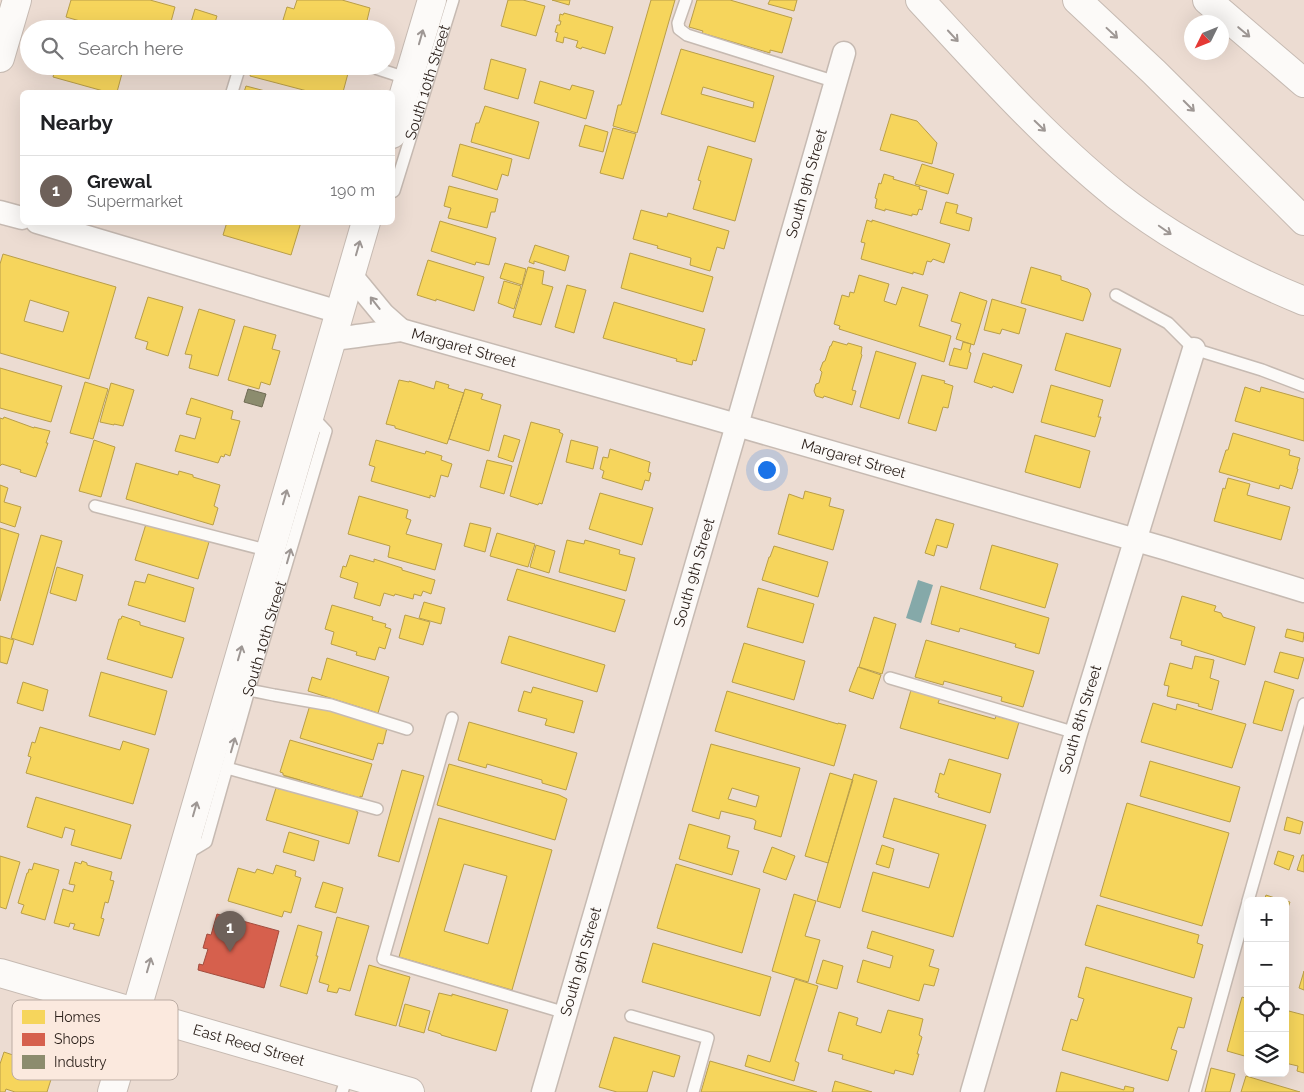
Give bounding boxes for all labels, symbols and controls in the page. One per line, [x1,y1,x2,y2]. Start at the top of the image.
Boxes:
north arrow [1184,15,1229,60]
search box [20,20,395,75]
street label: South 10th Street [401,23,454,142]
one-way arrow [1237,26,1250,37]
one-way arrow [1106,27,1119,39]
one-way arrow [417,29,427,45]
one-way arrow [947,29,959,42]
icon: search [38,34,66,62]
text: Search here [78,37,184,59]
one-way arrow [1183,100,1195,113]
text: Nearby [40,110,113,135]
one-way arrow [1034,120,1046,132]
street label: South 9th Street [782,127,831,240]
text: Grewal [87,170,152,192]
text: 1 [52,181,60,200]
text: 190 m [330,181,375,200]
text: Supermarket [87,192,183,211]
one-way arrow [1158,225,1172,235]
one-way arrow [354,240,363,256]
one-way arrow [369,297,380,310]
street label: Margaret Street [409,324,518,371]
street label: Margaret Street [799,435,908,482]
your location [754,457,780,483]
one-way arrow [281,489,291,505]
street label: South 9th Street [670,516,718,629]
one-way arrow [284,548,294,564]
street label: South 10th Street [239,579,290,698]
one-way arrow [236,645,246,661]
street label: South 8th Street [1056,663,1105,776]
one-way arrow [229,737,239,753]
one-way arrow [190,802,200,818]
map controls [1244,897,1289,1077]
button: + [1244,897,1289,942]
street label: South 9th Street [557,905,605,1018]
pin: 1 [214,911,246,952]
button: − [1244,942,1289,987]
one-way arrow [145,958,155,974]
button: locate [1244,987,1289,1032]
legend [12,1000,178,1080]
text: Homes [54,1009,101,1025]
street label: East Reed Street [191,1020,307,1070]
text: Shops [54,1031,95,1047]
button: layers [1244,1032,1289,1077]
text: Industry [54,1054,107,1070]

